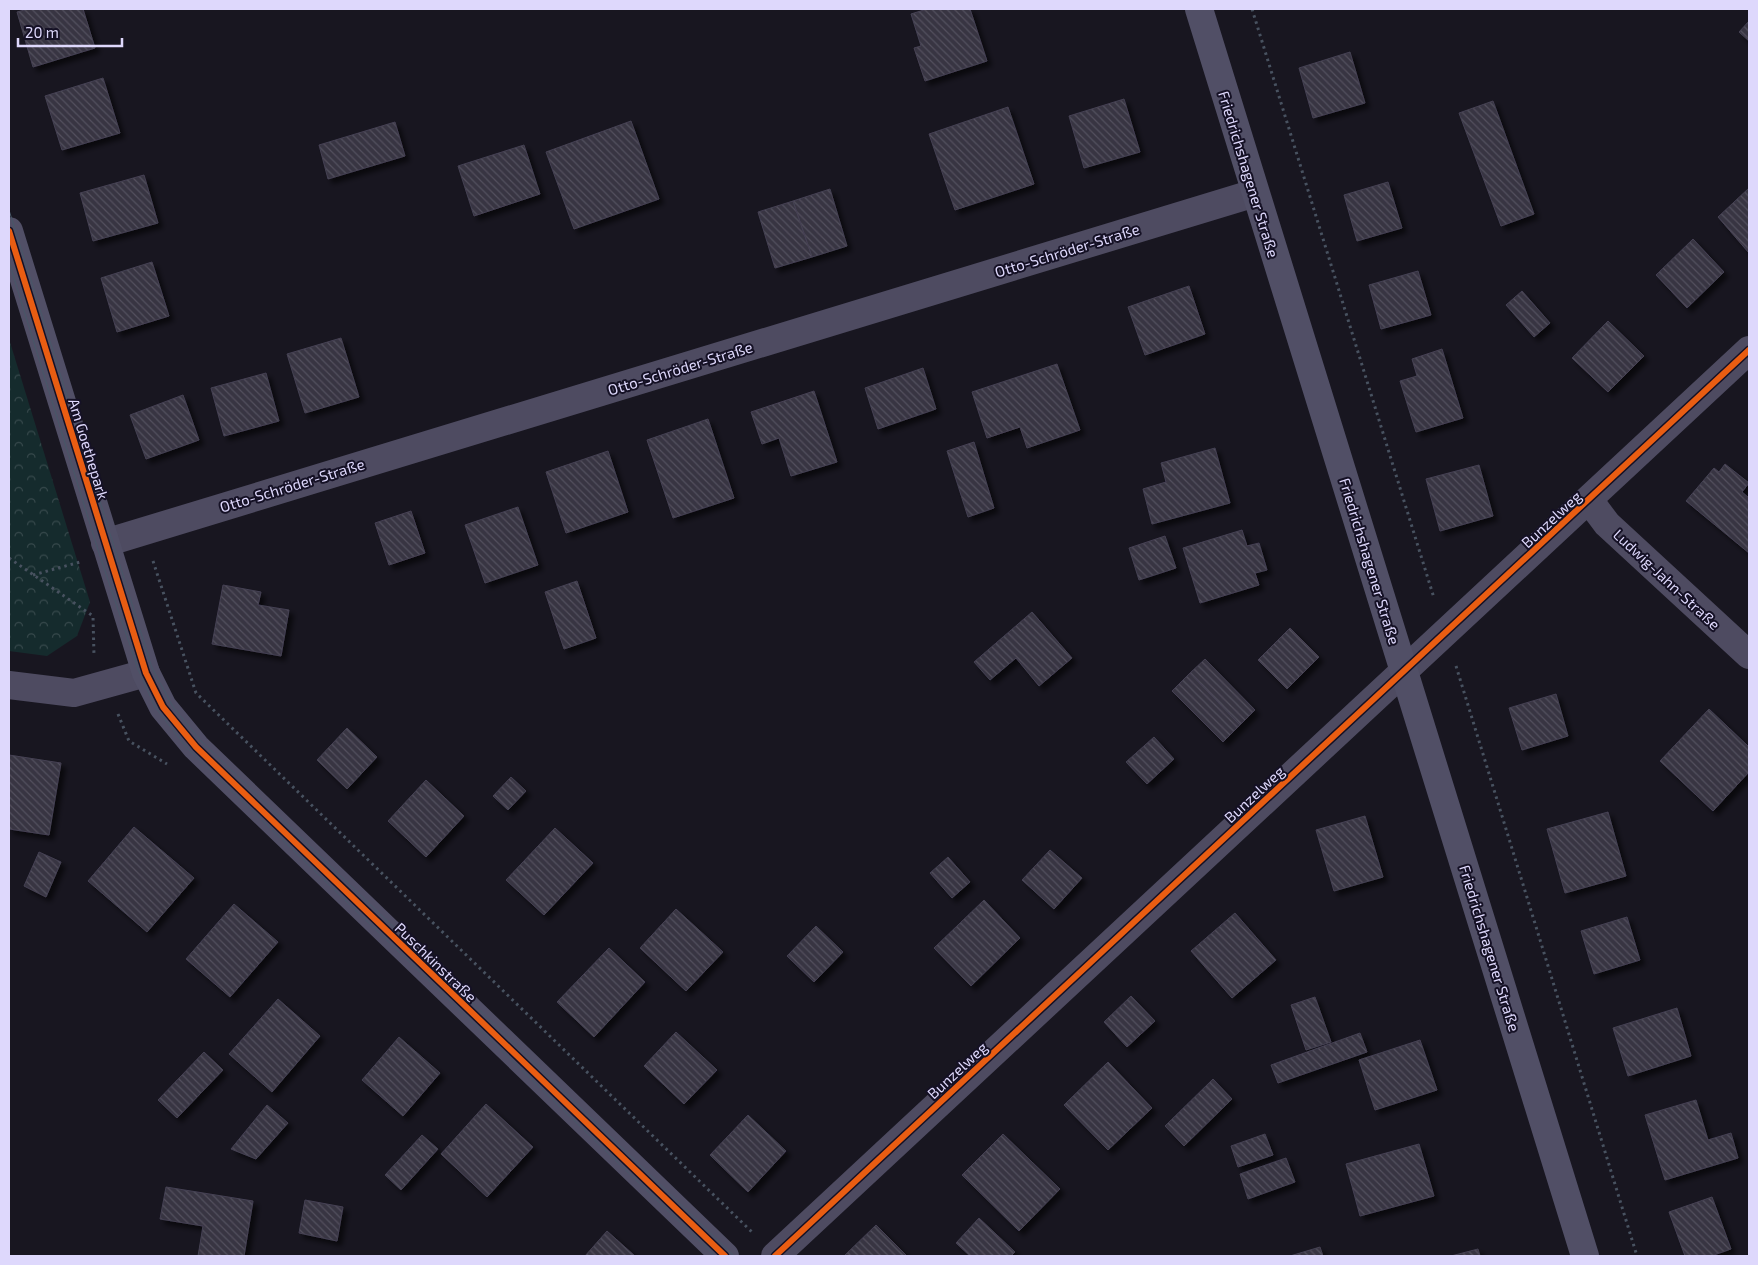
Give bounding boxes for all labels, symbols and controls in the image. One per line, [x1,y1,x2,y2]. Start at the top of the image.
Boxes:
scale bar [18,15,121,47]
text: 20 m [25,23,59,41]
street label: Friedrichshagener Straße [1215,89,1283,259]
street label: Otto-Schröder-Straße [992,219,1142,281]
street label: Otto-Schröder-Straße [605,337,755,399]
street label: Am Goethepark [65,396,113,502]
street label: Otto-Schröder-Straße [217,454,367,516]
street label: Friedrichshagener Straße [1336,476,1404,646]
street label: Bunzelweg [1517,486,1585,551]
street label: Ludwig-Jahn-Straße [1610,525,1724,633]
street label: Bunzelweg [1220,761,1288,826]
street label: Friedrichshagener Straße [1456,863,1524,1033]
street label: Puschkinstraße [391,918,481,1006]
street label: Bunzelweg [923,1037,991,1102]

